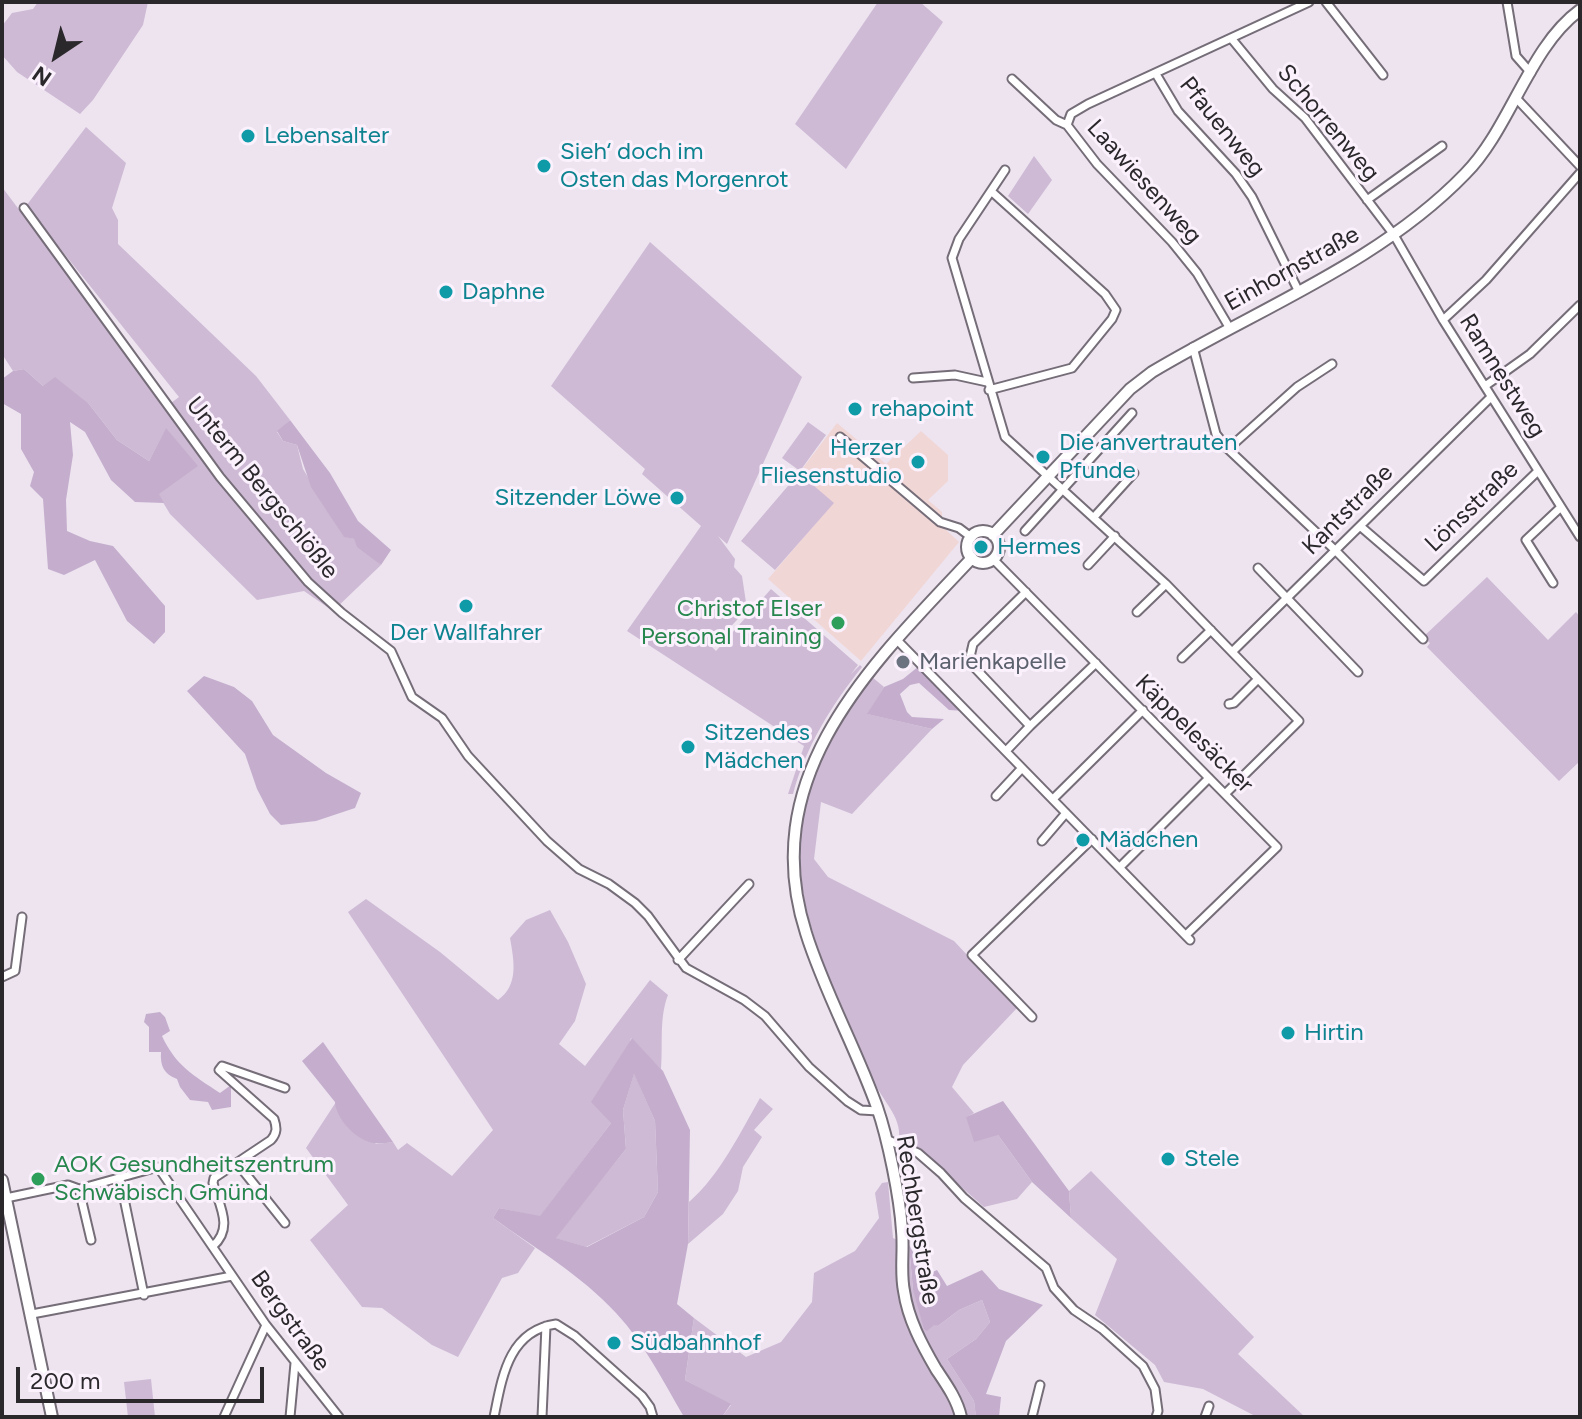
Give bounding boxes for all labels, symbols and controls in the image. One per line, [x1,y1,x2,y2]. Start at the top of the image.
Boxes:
north arrow [16,16,96,96]
street label: Schorrenweg [1271,59,1385,187]
text: N [27,60,57,92]
street label: Pfauenweg [1173,71,1271,183]
street label: Laawiesenweg [1081,114,1207,250]
place label: Lebensalter [264,122,389,150]
marker: Lebensalter [239,127,257,145]
place label: Sieh‘ doch im Osten das Morgenrot [560,138,789,194]
marker: Sieh‘ doch im Osten das Morgenrot [535,157,553,175]
street label: Einhornstraße [1220,220,1364,318]
place label: Daphne [462,278,545,306]
marker: Daphne [437,283,455,301]
street label: Ramnestweg [1453,309,1551,443]
street label: Unterm Bergschlößle [180,391,344,585]
place label: rehapoint [871,395,974,423]
marker: rehapoint [846,400,864,418]
place label: Die anvertrauten Pfunde [1059,429,1237,485]
place label: Herzer Fliesenstudio [760,434,902,490]
marker: Die anvertrauten Pfunde [1034,448,1052,466]
marker: Herzer Fliesenstudio [909,453,927,471]
street label: Lönsstraße [1419,456,1525,558]
street label: Kantstraße [1297,459,1399,561]
place label: Sitzender Löwe [494,484,661,512]
marker: Sitzender Löwe [668,489,686,507]
place label: Hermes [997,533,1081,561]
marker: Hermes [972,538,990,556]
place label: Christof Elser Personal Training [641,595,822,651]
marker: Der Wallfahrer [457,597,475,615]
marker: Christof Elser Personal Training [829,614,847,632]
place label: Der Wallfahrer [390,619,542,647]
place label: Marienkapelle [919,648,1066,676]
marker: Marienkapelle [894,653,912,671]
street label: Käppelesäcker [1129,669,1259,799]
place label: Sitzendes Mädchen [704,719,810,775]
marker: Sitzendes Mädchen [679,738,697,756]
place label: Mädchen [1099,826,1198,854]
marker: Mädchen [1074,831,1092,849]
place label: Hirtin [1304,1019,1364,1047]
marker: Hirtin [1279,1024,1297,1042]
street label: Rechbergstraße [889,1133,945,1307]
place label: Stele [1184,1145,1239,1173]
marker: Stele [1159,1150,1177,1168]
place label: AOK Gesundheitszentrum Schwäbisch Gmünd [54,1151,334,1207]
marker: AOK Gesundheitszentrum Schwäbisch Gmünd [29,1170,47,1188]
street label: Bergstraße [244,1265,336,1377]
place label: Südbahnhof [630,1329,761,1357]
marker: Südbahnhof [605,1334,623,1352]
scale bar [20,1351,268,1401]
text: 200 m [30,1366,101,1395]

